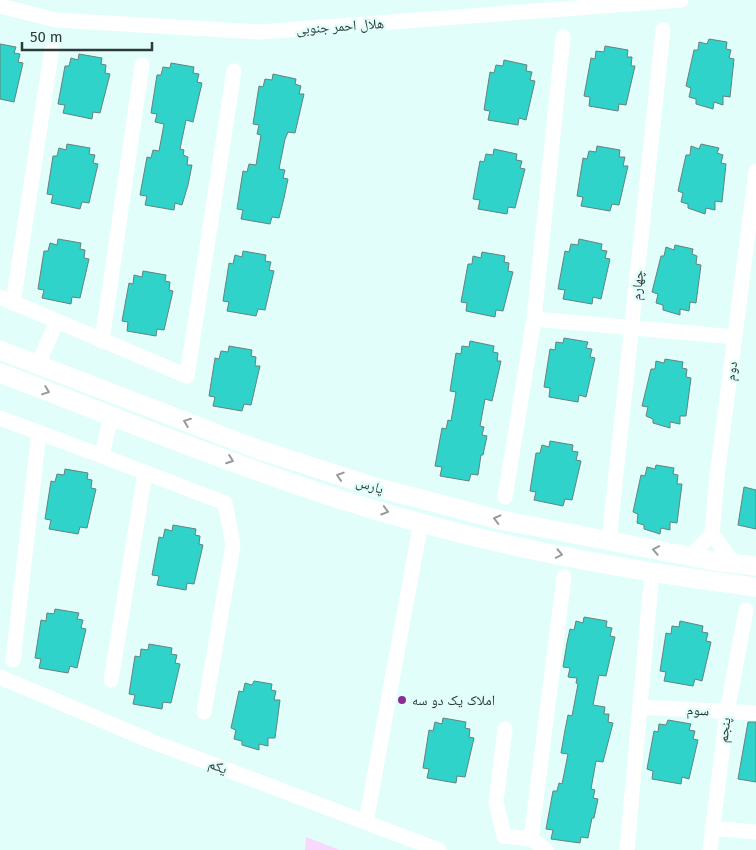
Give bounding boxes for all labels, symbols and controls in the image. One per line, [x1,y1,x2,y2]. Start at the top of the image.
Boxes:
street label: هلال احمر جنوبی [296,15,385,38]
scale bar [22,20,152,52]
text: 50 m [30,28,63,46]
street label: چهارم [627,269,649,301]
street label: دوم [722,360,742,382]
one-way arrow [41,385,49,395]
one-way arrow [183,418,192,428]
one-way arrow [226,454,234,464]
one-way arrow [336,471,345,481]
street label: پارس [354,473,386,498]
one-way arrow [380,506,388,516]
one-way arrow [492,514,501,525]
one-way arrow [652,545,660,556]
one-way arrow [555,549,564,559]
place label: املاک یک دو سه [412,692,495,709]
marker: املاک یک دو سه [396,694,408,706]
street label: سوم [686,701,710,721]
street label: پنجم [714,716,736,744]
street label: یکم [206,755,230,779]

